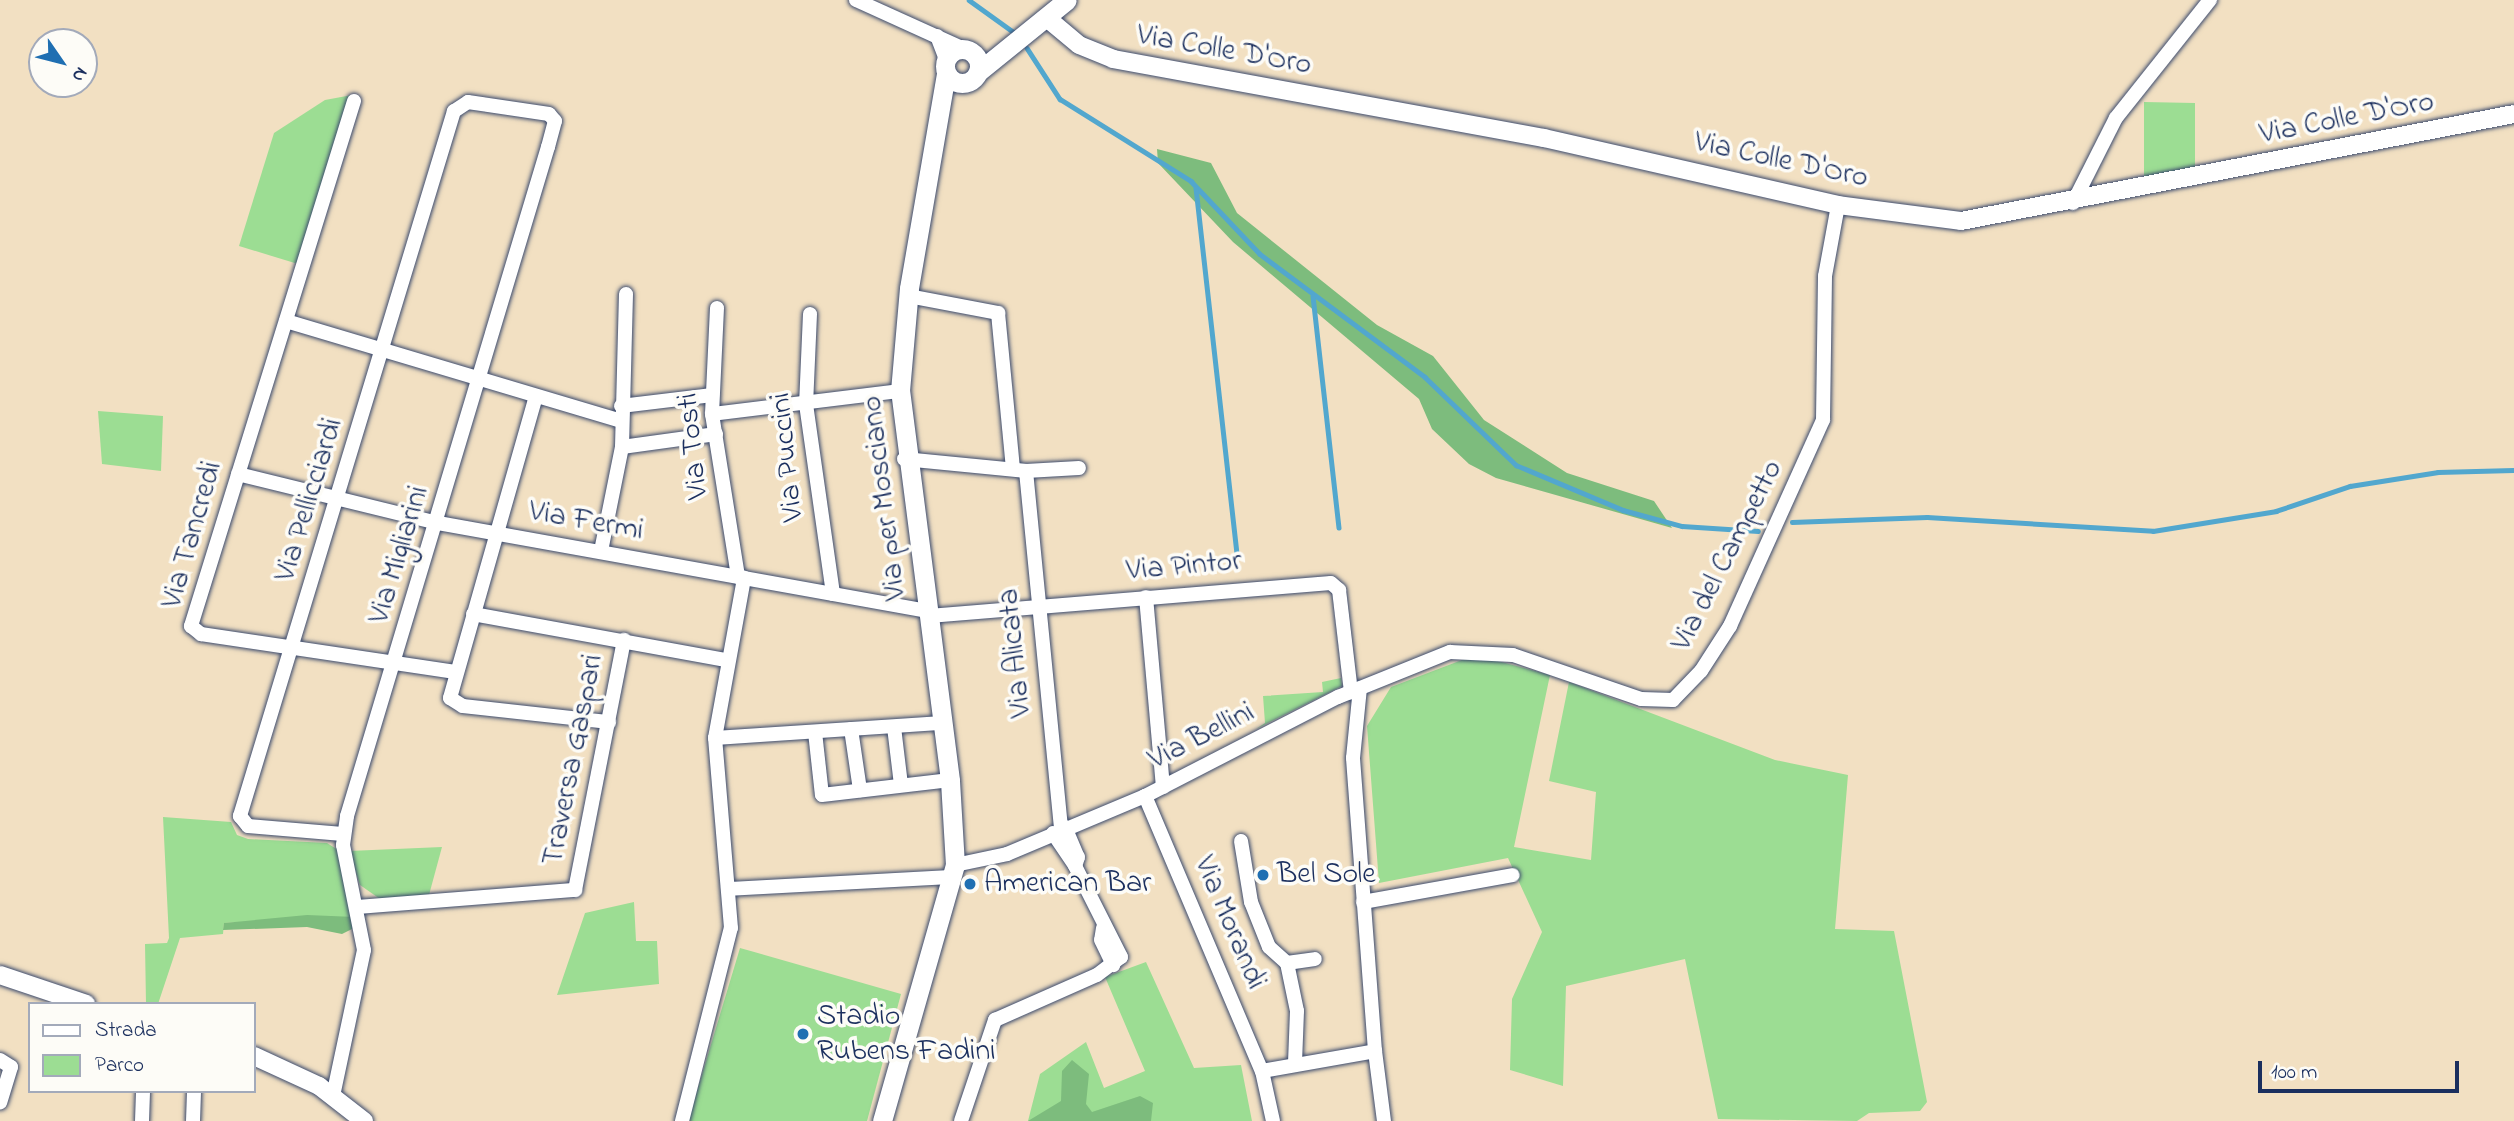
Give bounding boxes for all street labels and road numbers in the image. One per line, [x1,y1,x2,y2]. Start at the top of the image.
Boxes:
street label: Via Colle D'Oro [1134,18,1314,84]
street label: Via Colle D'Oro [2257,84,2437,154]
street label: Via Colle D'Oro [1691,125,1871,197]
street label: Via Tosti [671,391,717,501]
street label: Via Puccini [763,391,813,523]
street label: Via per Mosciano [855,394,915,602]
street label: Via Pellicciardi [268,414,352,586]
street label: Via del Campetto [1665,455,1791,657]
street label: Via Tancredi [155,457,231,613]
street label: Via Migliarini [362,482,438,628]
street label: Via Fermi [526,494,646,550]
street label: Via Pintor [1125,544,1243,590]
street label: Via Alicata [991,587,1041,719]
street label: Traversa Gaspari [536,651,612,869]
street label: Via Bellini [1143,695,1261,779]
street label: Via Morandi [1185,851,1273,995]

